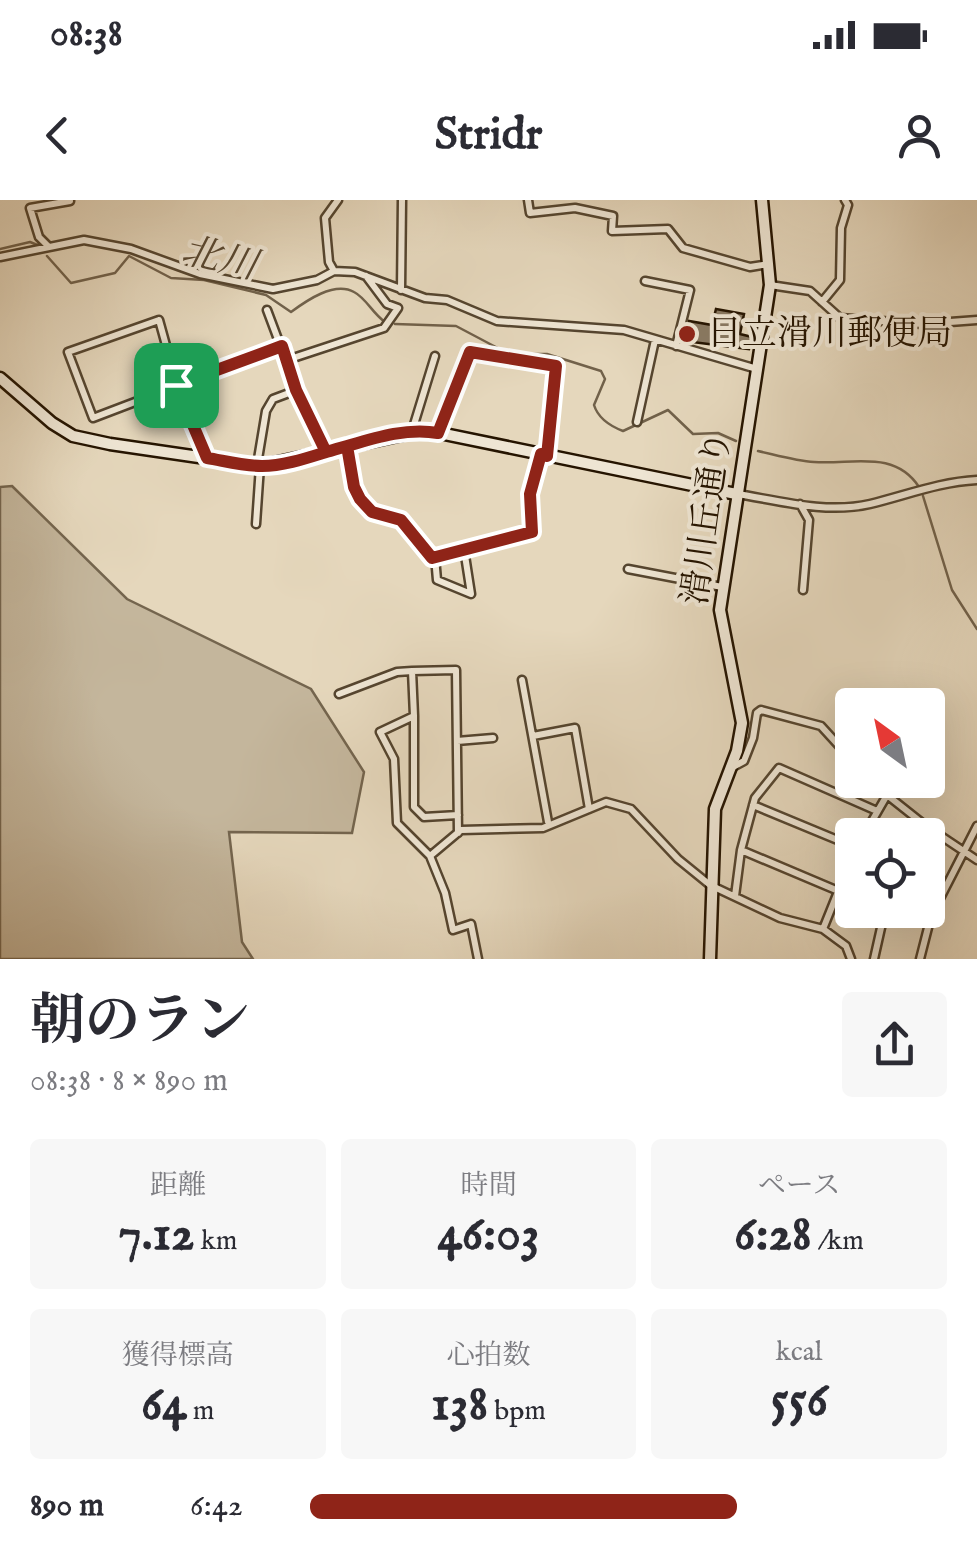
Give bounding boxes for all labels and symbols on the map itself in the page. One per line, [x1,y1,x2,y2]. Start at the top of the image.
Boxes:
water label: 北川 [177,228,265,293]
place label: 日立滑川郵便局 [707,312,952,357]
marker: 日立滑川郵便局 [676,323,698,345]
pin [134,343,219,428]
street label: 滑川丘通り [674,428,742,608]
north arrow [835,688,945,798]

